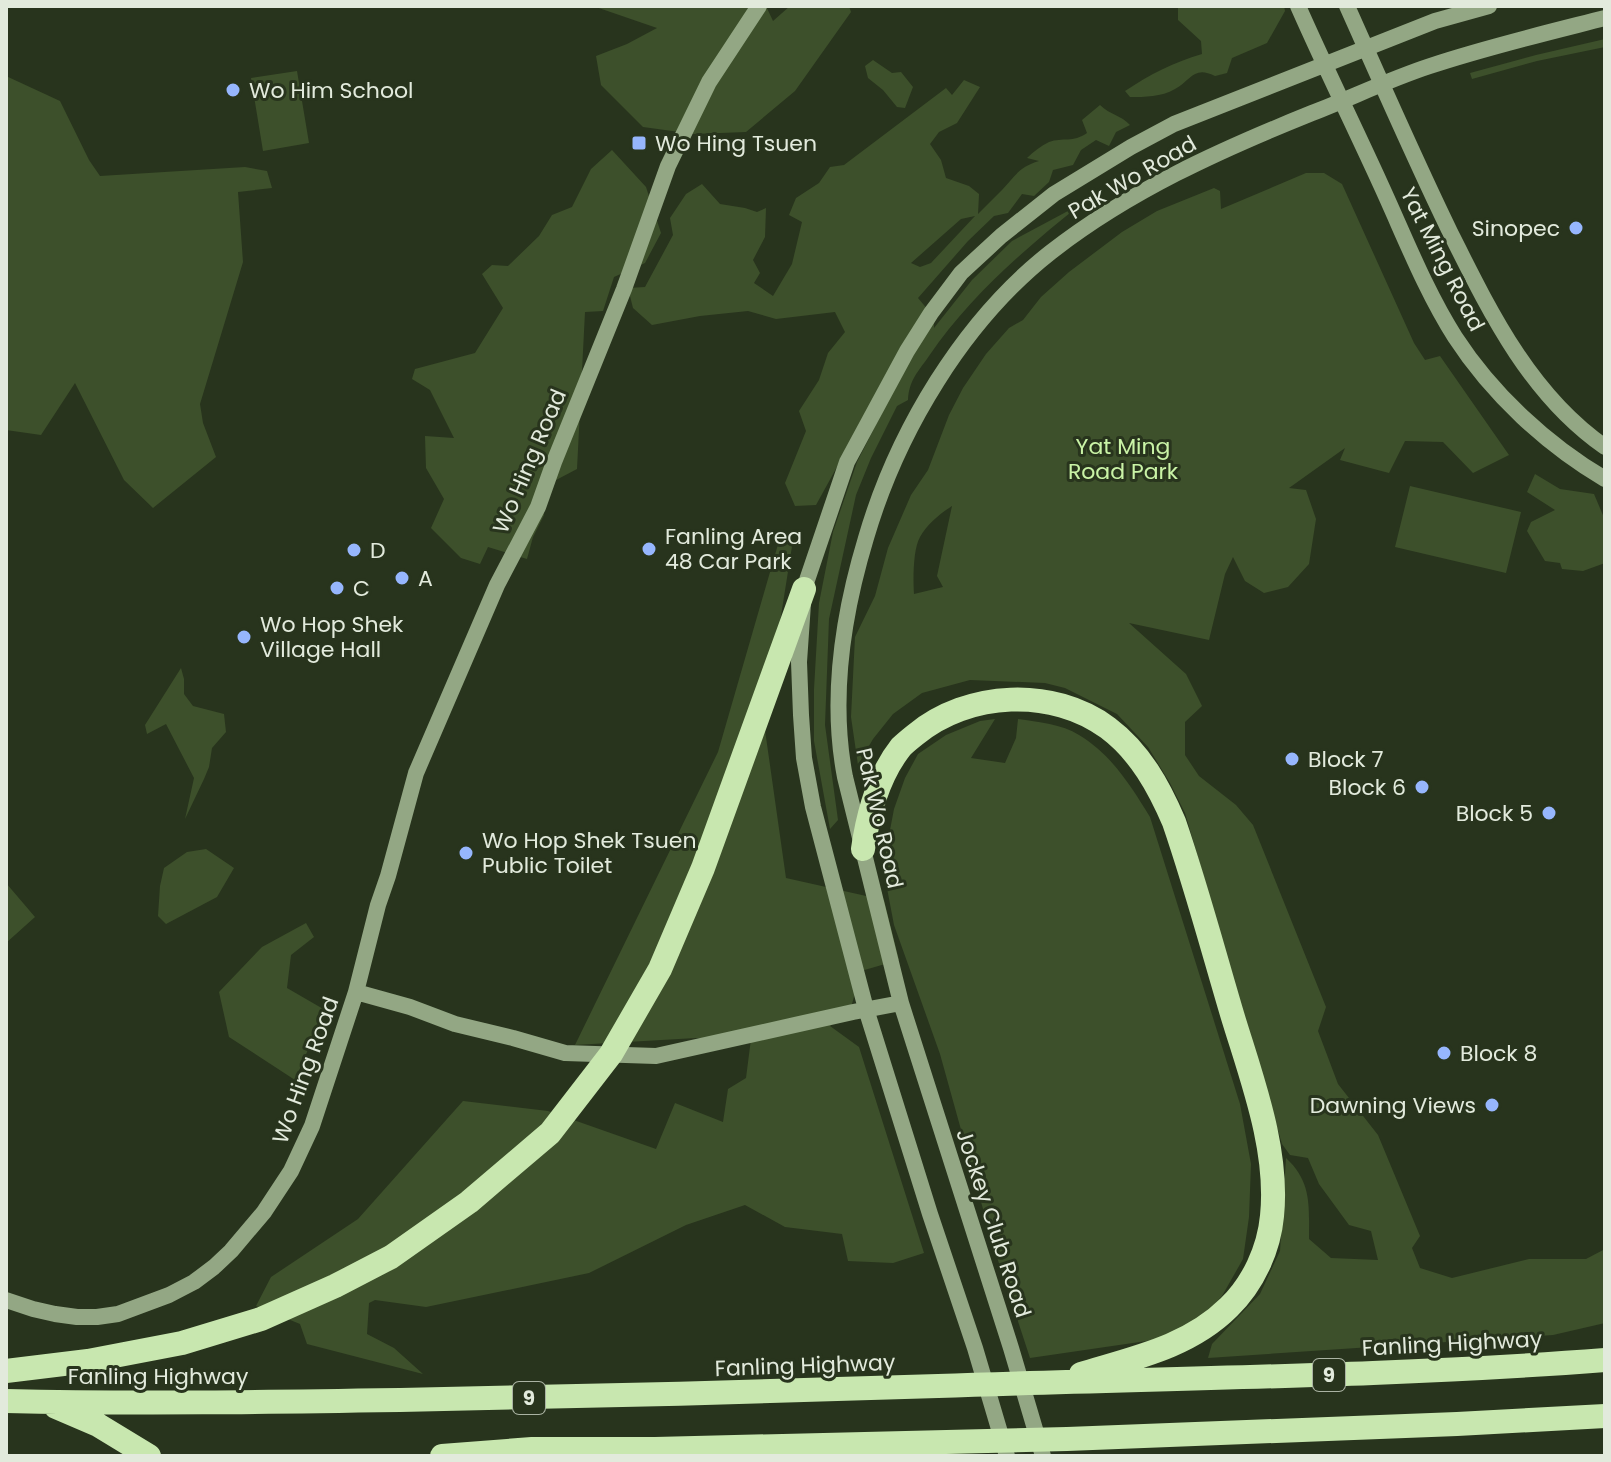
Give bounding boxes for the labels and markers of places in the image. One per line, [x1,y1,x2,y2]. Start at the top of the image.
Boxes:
place label: Wo Him School [249,75,414,106]
marker: Wo Him School [224,81,242,99]
place label: Wo Hing Tsuen [655,128,817,159]
marker: Wo Hing Tsuen [630,134,648,152]
place label: Sinopec [1472,213,1560,244]
marker: Sinopec [1567,219,1585,237]
place label: Fanling Area 48 Car Park [665,521,802,577]
place label: D [370,535,386,566]
marker: Fanling Area 48 Car Park [640,540,658,558]
marker: D [345,541,363,559]
place label: A [418,563,433,594]
marker: A [393,569,411,587]
place label: C [353,573,370,604]
marker: C [328,579,346,597]
place label: Wo Hop Shek Village Hall [260,609,404,665]
marker: Wo Hop Shek Village Hall [235,628,253,646]
place label: Block 7 [1308,744,1384,775]
marker: Block 7 [1283,750,1301,768]
place label: Block 6 [1328,772,1406,803]
marker: Block 6 [1413,778,1431,796]
place label: Block 5 [1456,798,1533,829]
marker: Block 5 [1540,804,1558,822]
place label: Wo Hop Shek Tsuen Public Toilet [482,825,697,881]
marker: Wo Hop Shek Tsuen Public Toilet [457,844,475,862]
place label: Block 8 [1460,1038,1537,1069]
marker: Block 8 [1435,1044,1453,1062]
place label: Dawning Views [1310,1090,1476,1121]
marker: Dawning Views [1483,1096,1501,1114]

